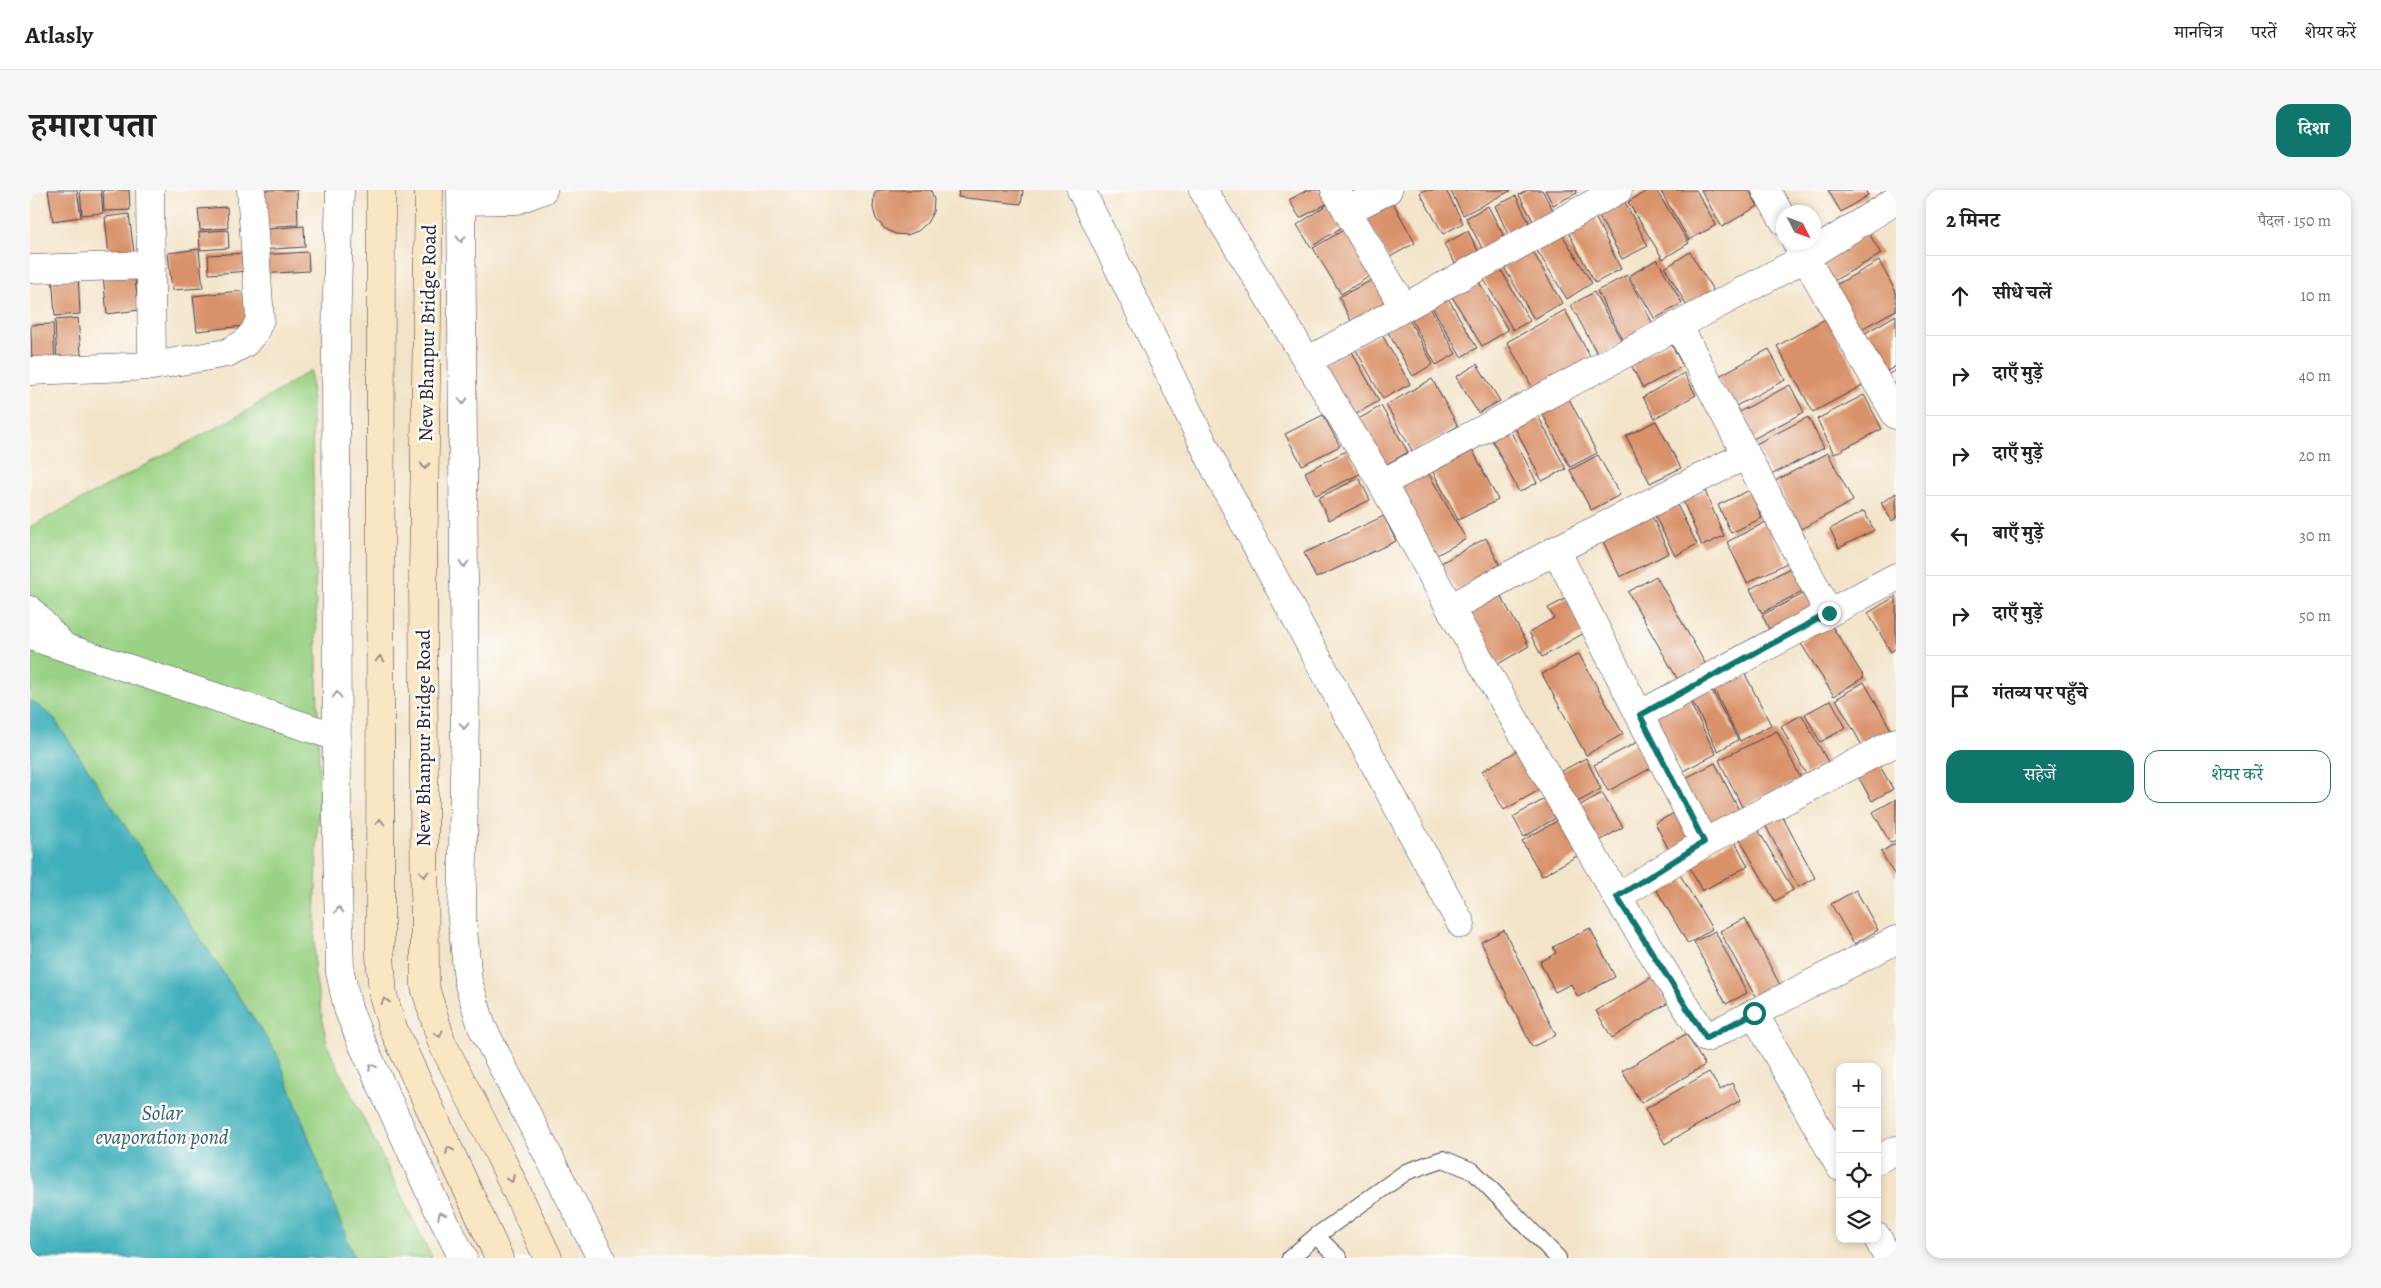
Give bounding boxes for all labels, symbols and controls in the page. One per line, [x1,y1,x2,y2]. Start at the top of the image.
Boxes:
text: Atlasly [25,19,93,51]
text: मानचित्र [2174,20,2223,44]
text: परतें [2251,20,2277,44]
text: शेयर करें [2305,20,2356,44]
text: हमारा पता [30,101,155,149]
button: दिशा [2276,104,2351,157]
north arrow [1776,205,1821,250]
text: 2 मिनट [1946,206,2000,234]
text: पैदल · 150 m [2258,210,2331,232]
street label: New Bhanpur Bridge Road [412,224,443,442]
one-way arrow [456,235,466,243]
text: सीधे चलें [1993,280,2051,306]
icon: ahead [1946,282,1974,310]
text: 10 m [2301,285,2331,307]
text: दाएँ मुड़ें [1993,360,2043,386]
icon: right [1946,362,1974,390]
text: 40 m [2299,365,2331,387]
one-way arrow [458,398,468,405]
text: दाएँ मुड़ें [1993,440,2043,466]
icon: right [1946,442,1974,470]
text: 20 m [2298,445,2331,467]
one-way arrow [420,462,430,470]
text: बाएँ मुड़ें [1993,520,2043,546]
icon: left [1946,522,1974,550]
text: 30 m [2299,525,2331,547]
one-way arrow [459,560,469,568]
text: दाएँ मुड़ें [1993,600,2043,626]
route end [1818,602,1841,625]
icon: right [1946,602,1974,630]
text: 50 m [2299,605,2331,627]
street label: New Bhanpur Bridge Road [410,629,437,847]
one-way arrow [375,655,385,662]
text: गंतव्य पर पहुँचे [1993,680,2088,706]
icon: arrive [1946,682,1974,710]
one-way arrow [332,691,342,699]
one-way arrow [459,722,470,730]
button: सहेजें [1946,750,2134,803]
button: शेयर करें [2144,750,2331,803]
one-way arrow [375,817,385,825]
one-way arrow [419,870,429,878]
one-way arrow [334,906,344,914]
one-way arrow [380,997,391,1006]
route start [1743,1002,1766,1025]
one-way arrow [434,1029,444,1038]
one-way arrow [368,1063,379,1072]
map controls [1836,1063,1881,1243]
button: + [1836,1063,1881,1108]
water label: Solar evaporation pond [95,1099,229,1151]
button: − [1836,1108,1881,1153]
one-way arrow [445,1146,455,1155]
button: locate [1836,1153,1881,1198]
one-way arrow [505,1174,515,1183]
button: layers [1836,1198,1881,1243]
one-way arrow [437,1211,447,1220]

